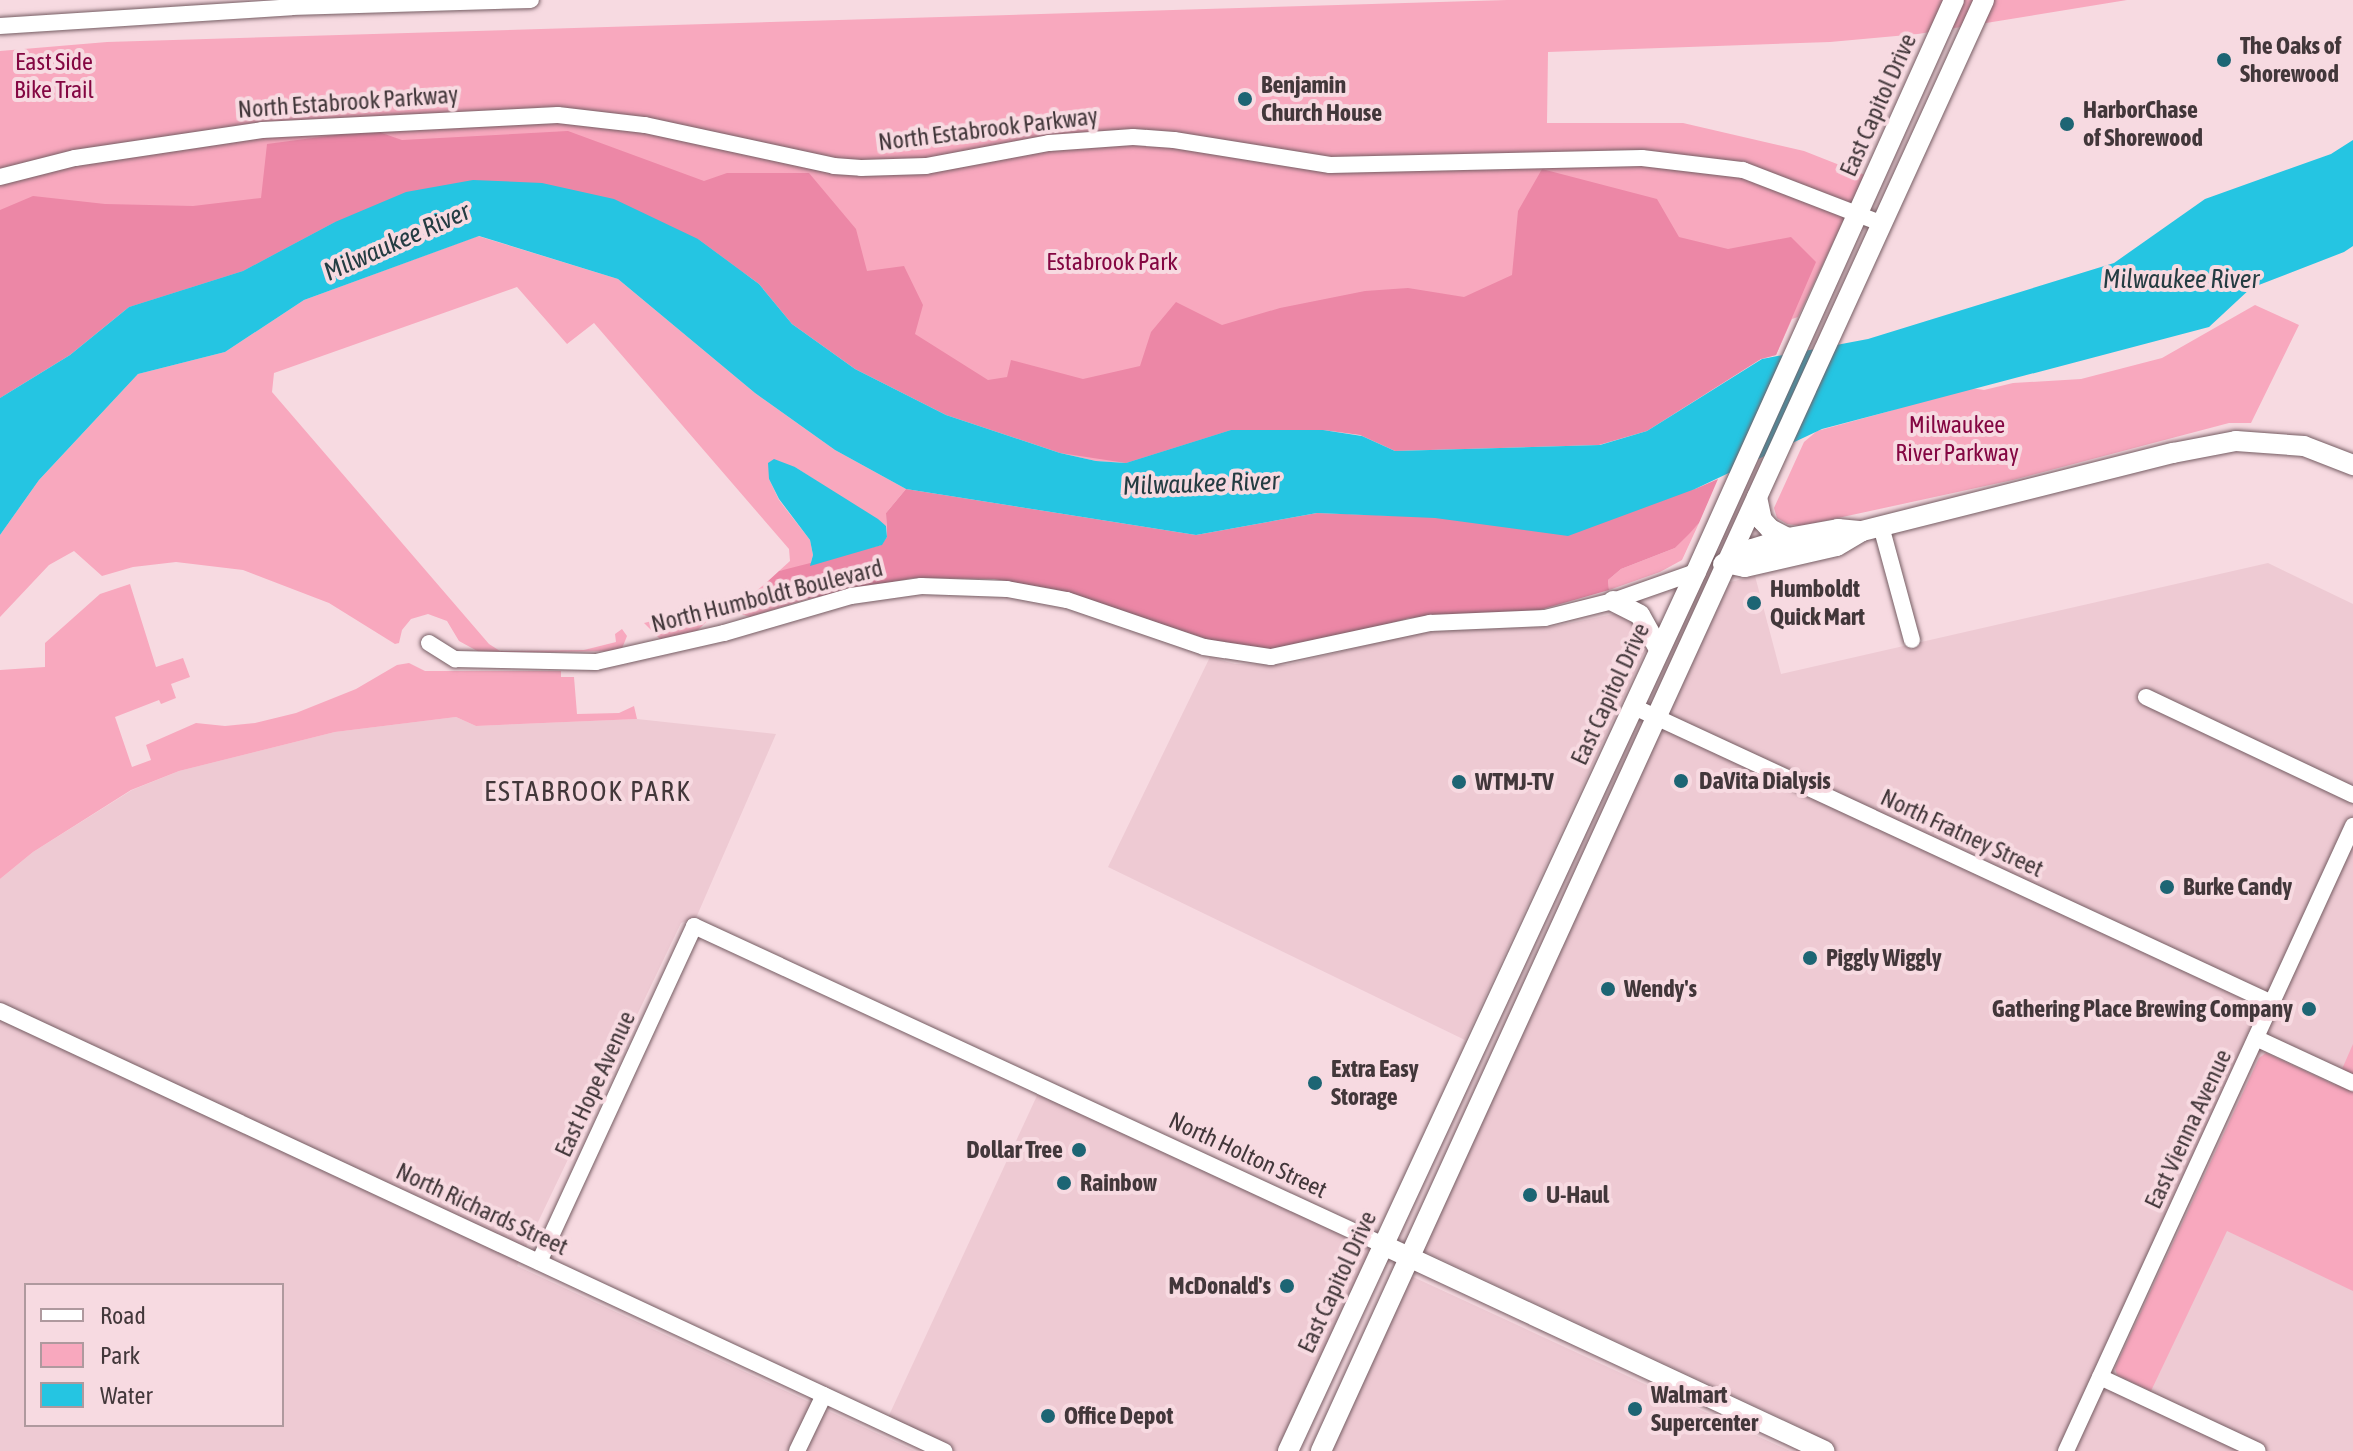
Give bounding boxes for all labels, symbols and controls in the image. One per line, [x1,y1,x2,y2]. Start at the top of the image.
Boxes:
street label: East Capitol Drive [1834,29,1922,181]
place label: The Oaks of Shorewood [2240,32,2341,88]
park label: East Side Bike Trail [14,48,94,104]
marker: The Oaks of Shorewood [2215,51,2233,69]
place label: Benjamin Church House [1261,71,1382,127]
street label: North Estabrook Parkway [237,80,459,124]
marker: Benjamin Church House [1236,90,1254,108]
place label: HarborChase of Shorewood [2083,96,2203,152]
street label: North Estabrook Parkway [877,101,1099,157]
marker: HarborChase of Shorewood [2058,115,2076,133]
water label: Milwaukee River [319,196,475,288]
park label: Estabrook Park [1046,248,1178,276]
water label: Milwaukee River [2103,264,2259,296]
park label: Milwaukee River Parkway [1895,411,2019,467]
water label: Milwaukee River [1122,466,1280,502]
street label: North Humboldt Boulevard [648,553,886,639]
place label: Humboldt Quick Mart [1770,575,1865,631]
marker: Humboldt Quick Mart [1745,594,1763,612]
street label: East Capitol Drive [1565,619,1655,769]
place label: DaVita Dialysis [1699,767,1831,795]
place label: WTMJ-TV [1475,768,1554,796]
marker: DaVita Dialysis [1670,770,1692,792]
marker: WTMJ-TV [1450,773,1468,791]
district label: ESTABROOK PARK [484,774,692,808]
street label: North Fratney Street [1876,783,2048,883]
place label: Burke Candy [2183,873,2292,901]
marker: Burke Candy [2158,878,2176,896]
place label: Piggly Wiggly [1826,944,1942,972]
marker: Piggly Wiggly [1801,949,1819,967]
place label: Wendy's [1624,975,1697,1003]
marker: Wendy's [1599,980,1617,998]
place label: Gathering Place Brewing Company [1992,995,2293,1023]
marker: Gathering Place Brewing Company [2300,1000,2318,1018]
street label: East Hope Avenue [549,1007,641,1161]
street label: East Vienna Avenue [2139,1045,2237,1213]
place label: Extra Easy Storage [1331,1055,1419,1111]
marker: Extra Easy Storage [1306,1074,1324,1092]
street label: North Holton Street [1164,1106,1332,1204]
place label: Dollar Tree [966,1136,1063,1164]
marker: Dollar Tree [1070,1141,1088,1159]
street label: North Richards Street [392,1157,572,1261]
place label: Rainbow [1080,1169,1157,1197]
marker: Rainbow [1055,1174,1073,1192]
place label: U-Haul [1546,1181,1609,1209]
marker: U-Haul [1521,1186,1539,1204]
street label: East Capitol Drive [1292,1207,1382,1357]
place label: McDonald's [1169,1272,1271,1300]
marker: McDonald's [1278,1277,1296,1295]
legend [24,1283,284,1427]
text: Road [100,1302,146,1329]
text: Park [100,1342,140,1369]
place label: Walmart Supercenter [1651,1381,1758,1437]
text: Water [100,1382,153,1409]
marker: Walmart Supercenter [1626,1400,1644,1418]
place label: Office Depot [1064,1402,1174,1430]
marker: Office Depot [1039,1407,1057,1425]

